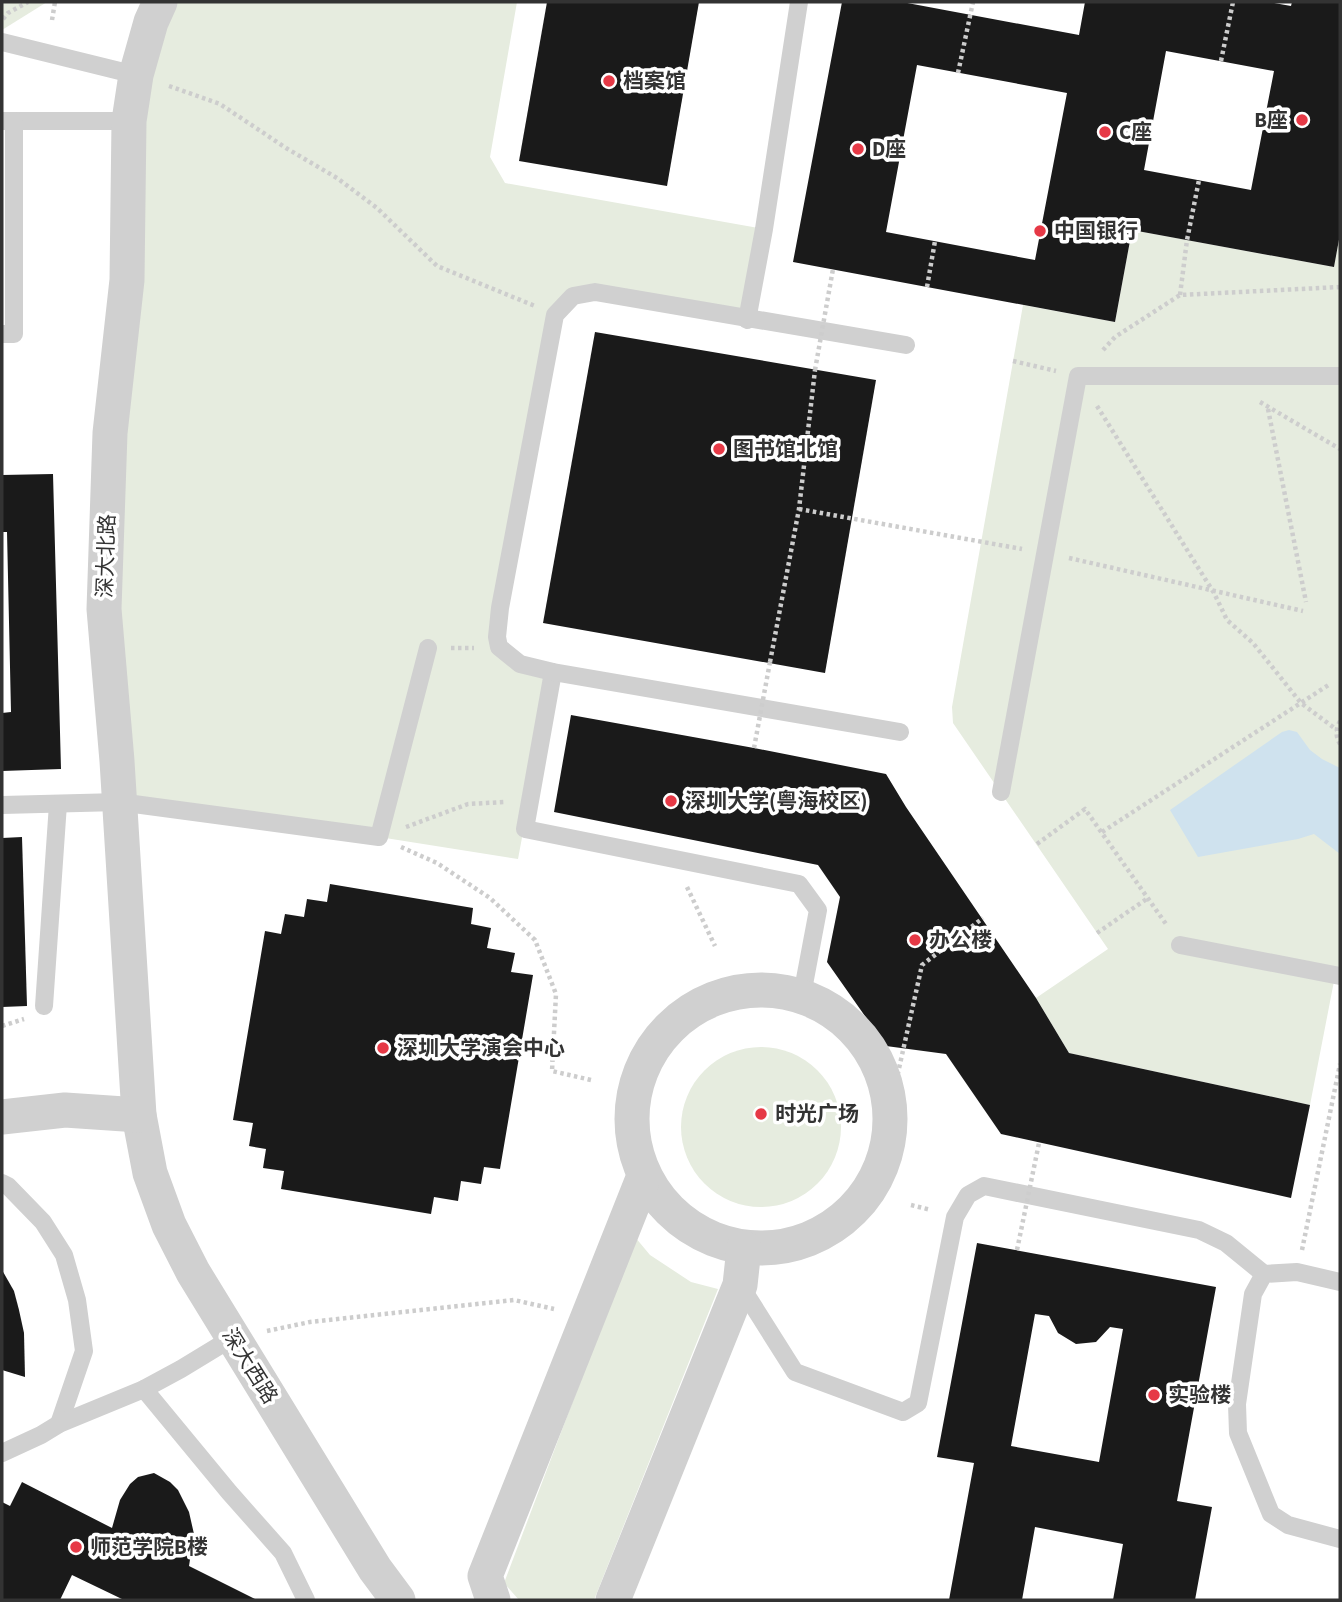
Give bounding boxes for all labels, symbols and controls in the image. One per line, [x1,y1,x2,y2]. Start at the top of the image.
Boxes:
place label: 档案馆 [623,66,686,96]
marker: 档案馆 [601,73,617,89]
place label: B座 [1254,105,1288,135]
marker: B座 [1294,112,1310,128]
place label: C座 [1119,117,1152,147]
marker: C座 [1097,124,1113,140]
place label: D座 [872,134,906,164]
marker: D座 [850,141,866,157]
place label: 中国银行 [1054,216,1138,246]
marker: 中国银行 [1032,223,1048,239]
place label: 图书馆北馆 [733,434,838,464]
marker: 图书馆北馆 [711,441,727,457]
street label: 深大北路 [90,514,122,598]
place label: 深圳大学(粤海校区) [685,786,867,816]
marker: 深圳大学(粤海校区) [663,793,679,809]
place label: 办公楼 [929,925,992,955]
marker: 办公楼 [907,932,923,948]
place label: 深圳大学演会中心 [397,1033,565,1063]
marker: 深圳大学演会中心 [375,1040,391,1056]
place label: 时光广场 [775,1099,859,1129]
marker: 时光广场 [753,1106,769,1122]
street label: 深大西路 [215,1322,285,1410]
place label: 实验楼 [1168,1380,1231,1410]
marker: 实验楼 [1146,1387,1162,1403]
place label: 师范学院B楼 [90,1532,208,1562]
marker: 师范学院B楼 [68,1539,84,1555]

